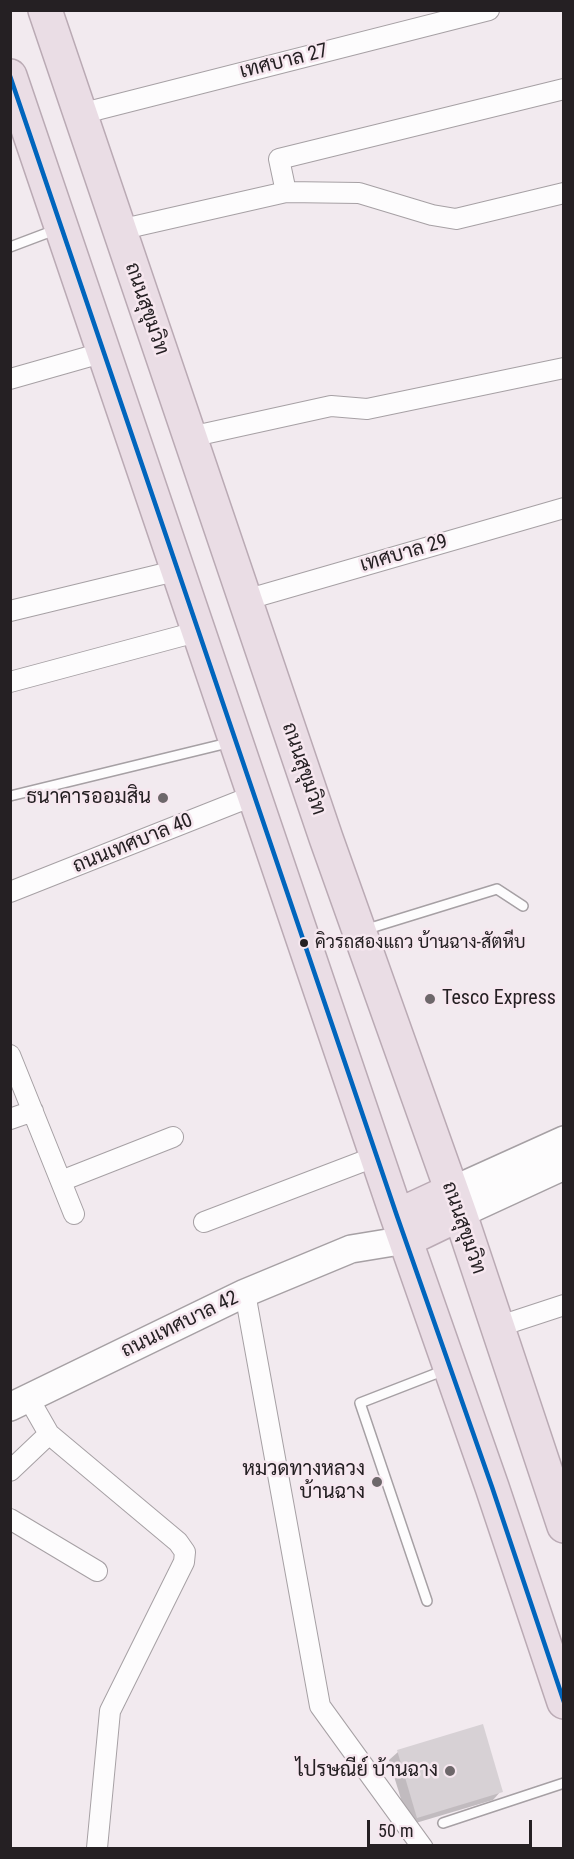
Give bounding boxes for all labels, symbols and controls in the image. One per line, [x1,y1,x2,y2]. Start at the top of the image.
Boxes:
street label: เทศบาล 27 [237,39,331,85]
street label: ถนนสุขุมวิท [119,260,173,358]
street label: เทศบาล 29 [357,530,451,578]
street label: ถนนสุขุมวิท [276,720,330,818]
place label: ธนาคารออมสิน [26,786,151,810]
marker: ธนาคารออมสิน [156,791,170,805]
street label: ถนนเทศบาล 40 [70,809,196,879]
place label: คิวรถสองแถว บ้านฉาง-สัตหีบ [315,932,526,954]
marker: คิวรถสองแถว บ้านฉาง-สัตหีบ [298,937,310,949]
place label: Tesco Express [442,987,556,1011]
marker: Tesco Express [423,992,437,1006]
street label: ถนนสุขุมวิท [436,1179,490,1277]
street label: ถนนเทศบาล 42 [118,1286,242,1364]
place label: หมวดทางหลวง บ้านฉาง [242,1458,365,1505]
marker: หมวดทางหลวง บ้านฉาง [370,1475,384,1489]
place label: ไปรษณีย์ บ้านฉาง [296,1759,438,1783]
marker: ไปรษณีย์ บ้านฉาง [443,1764,457,1778]
scale bar [370,1808,535,1846]
text: 50 m [378,1820,413,1841]

